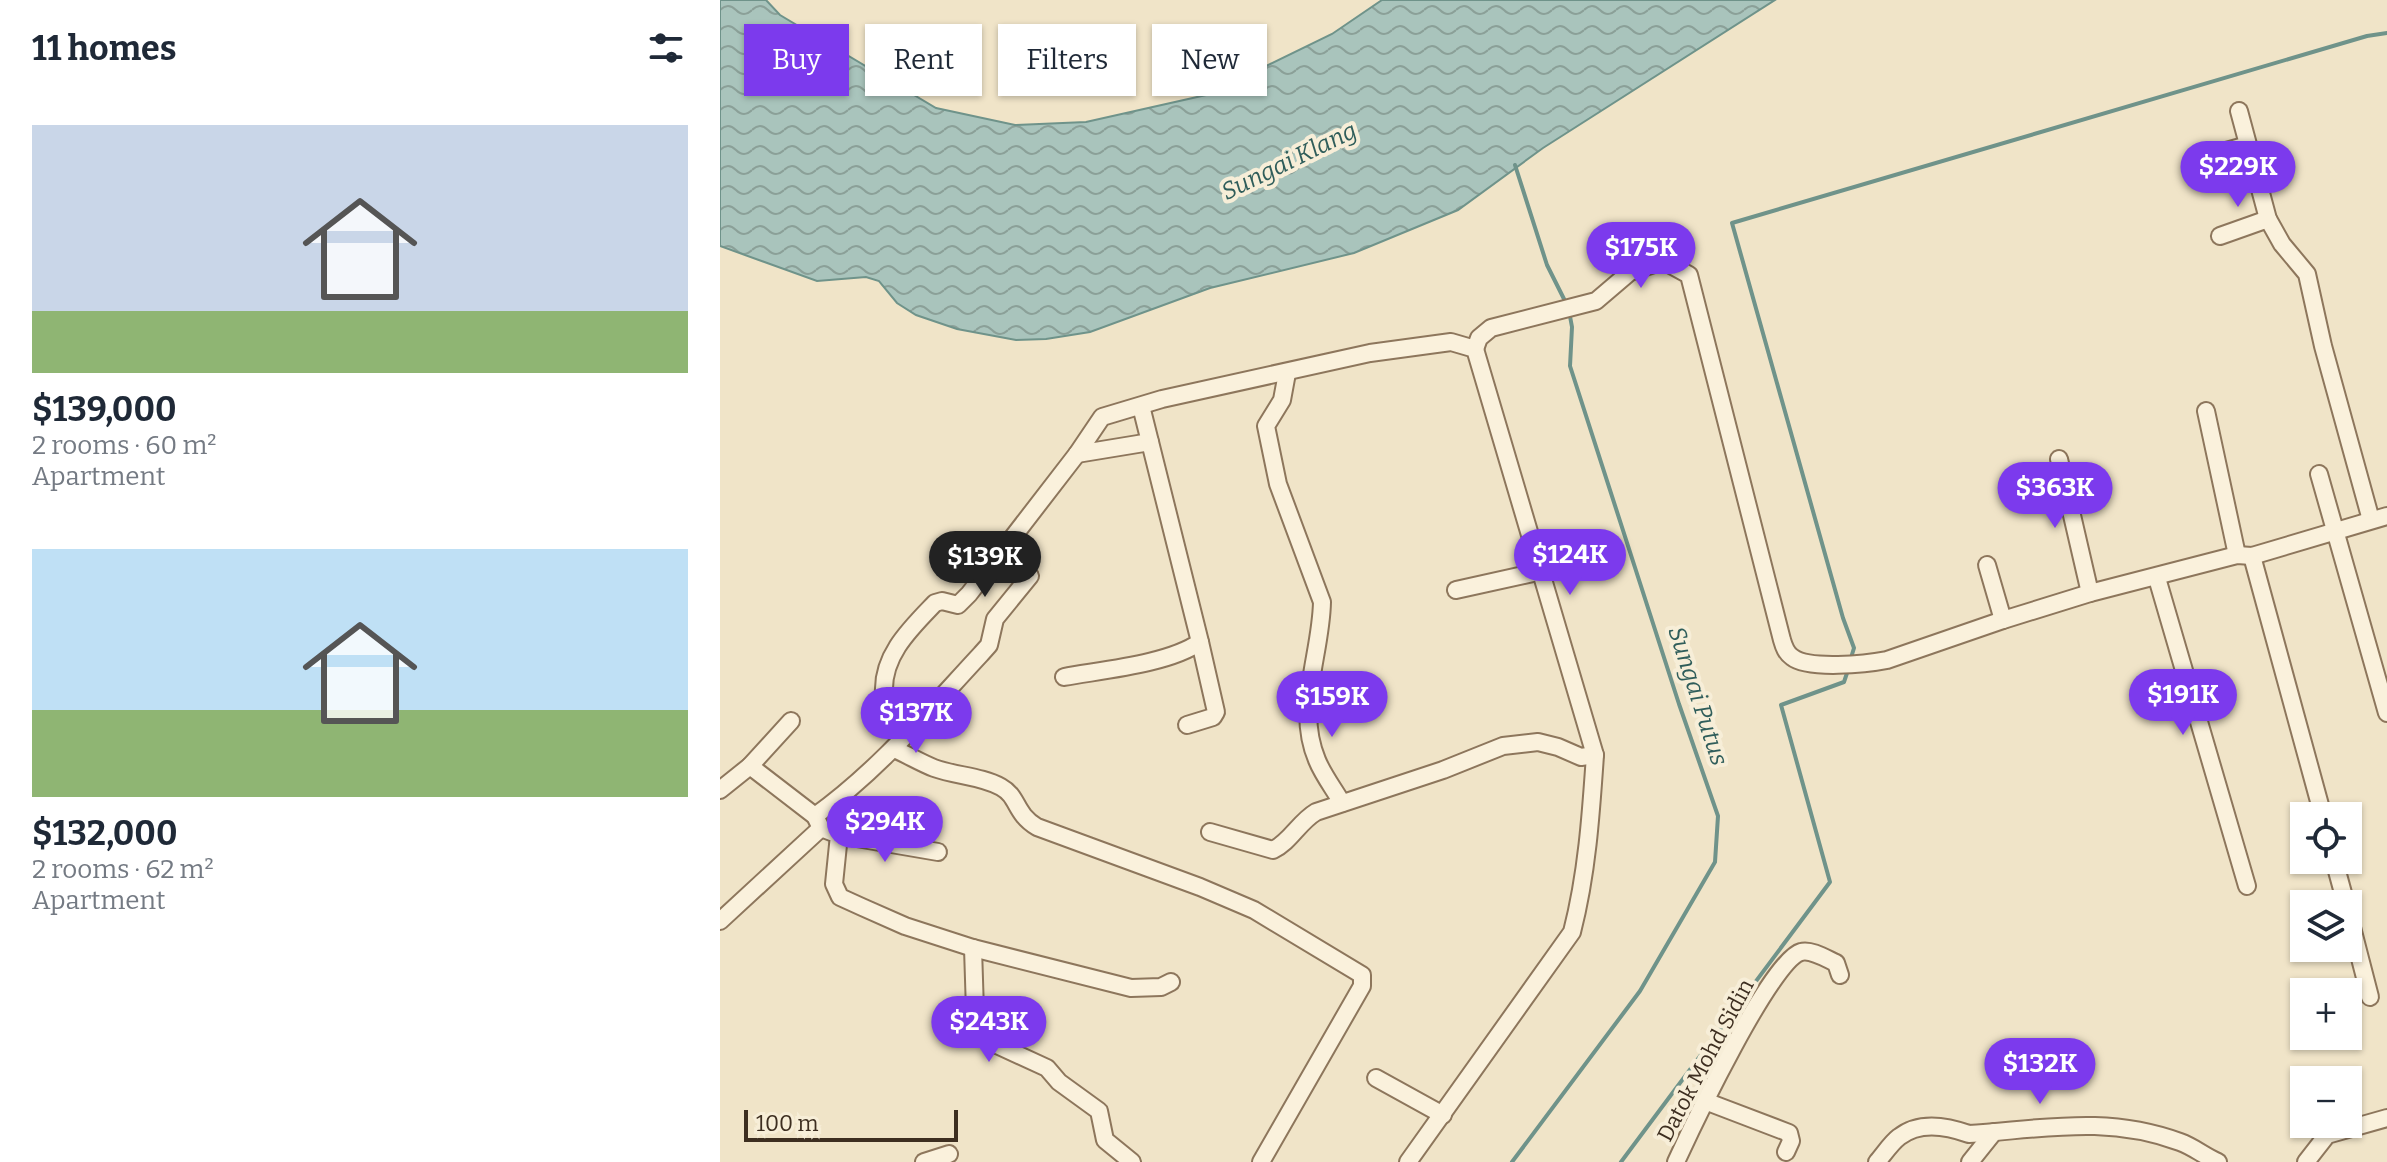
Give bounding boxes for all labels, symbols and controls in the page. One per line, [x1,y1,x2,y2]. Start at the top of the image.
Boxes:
chip: Buy [744,24,849,96]
chip: Rent [865,24,982,96]
chip: Filters [998,24,1136,96]
chip: New [1152,24,1267,96]
icon: filters [644,26,688,70]
text: 11 homes [32,28,177,69]
water label: Sungai Klang [1217,116,1361,206]
pin: $229K [2182,141,2294,209]
text: $229K [2198,151,2278,182]
icon: home [288,177,432,321]
pin: $175K [1585,222,1697,290]
text: $175K [1604,232,1678,263]
text: $139,000 [32,389,177,430]
text: 2 rooms · 60 m² [32,430,216,461]
text: Apartment [32,461,165,492]
pin: $363K [1999,462,2111,530]
text: $363K [2016,472,2094,503]
pin: $124K [1514,529,1626,597]
pin: $139K [929,531,1041,599]
text: $124K [1532,539,1608,570]
text: $139K [947,541,1023,572]
icon: home [288,601,432,745]
water label: Sungai Putus [1662,623,1734,769]
pin: $191K [2127,669,2239,737]
pin: $159K [1276,671,1388,739]
text: $191K [2147,679,2219,710]
text: $159K [1295,681,1369,712]
pin: $137K [860,687,972,755]
text: $137K [879,697,953,728]
pin: $294K [829,796,941,864]
map controls [2290,802,2362,1138]
button: locate [2290,802,2362,874]
text: $294K [845,806,925,837]
text: $132,000 [32,813,177,854]
text: 2 rooms · 62 m² [32,854,214,885]
text: Apartment [32,885,165,916]
button: layers [2290,890,2362,962]
street label: Datok Mohd Sidin [1651,974,1760,1146]
button: + [2290,978,2362,1050]
pin: $243K [933,996,1045,1064]
text: $243K [949,1006,1029,1037]
pin: $132K [1984,1038,2096,1106]
text: $132K [2002,1048,2078,1079]
button: − [2290,1066,2362,1138]
scale bar [744,1106,958,1142]
text: 100 m [756,1110,819,1137]

